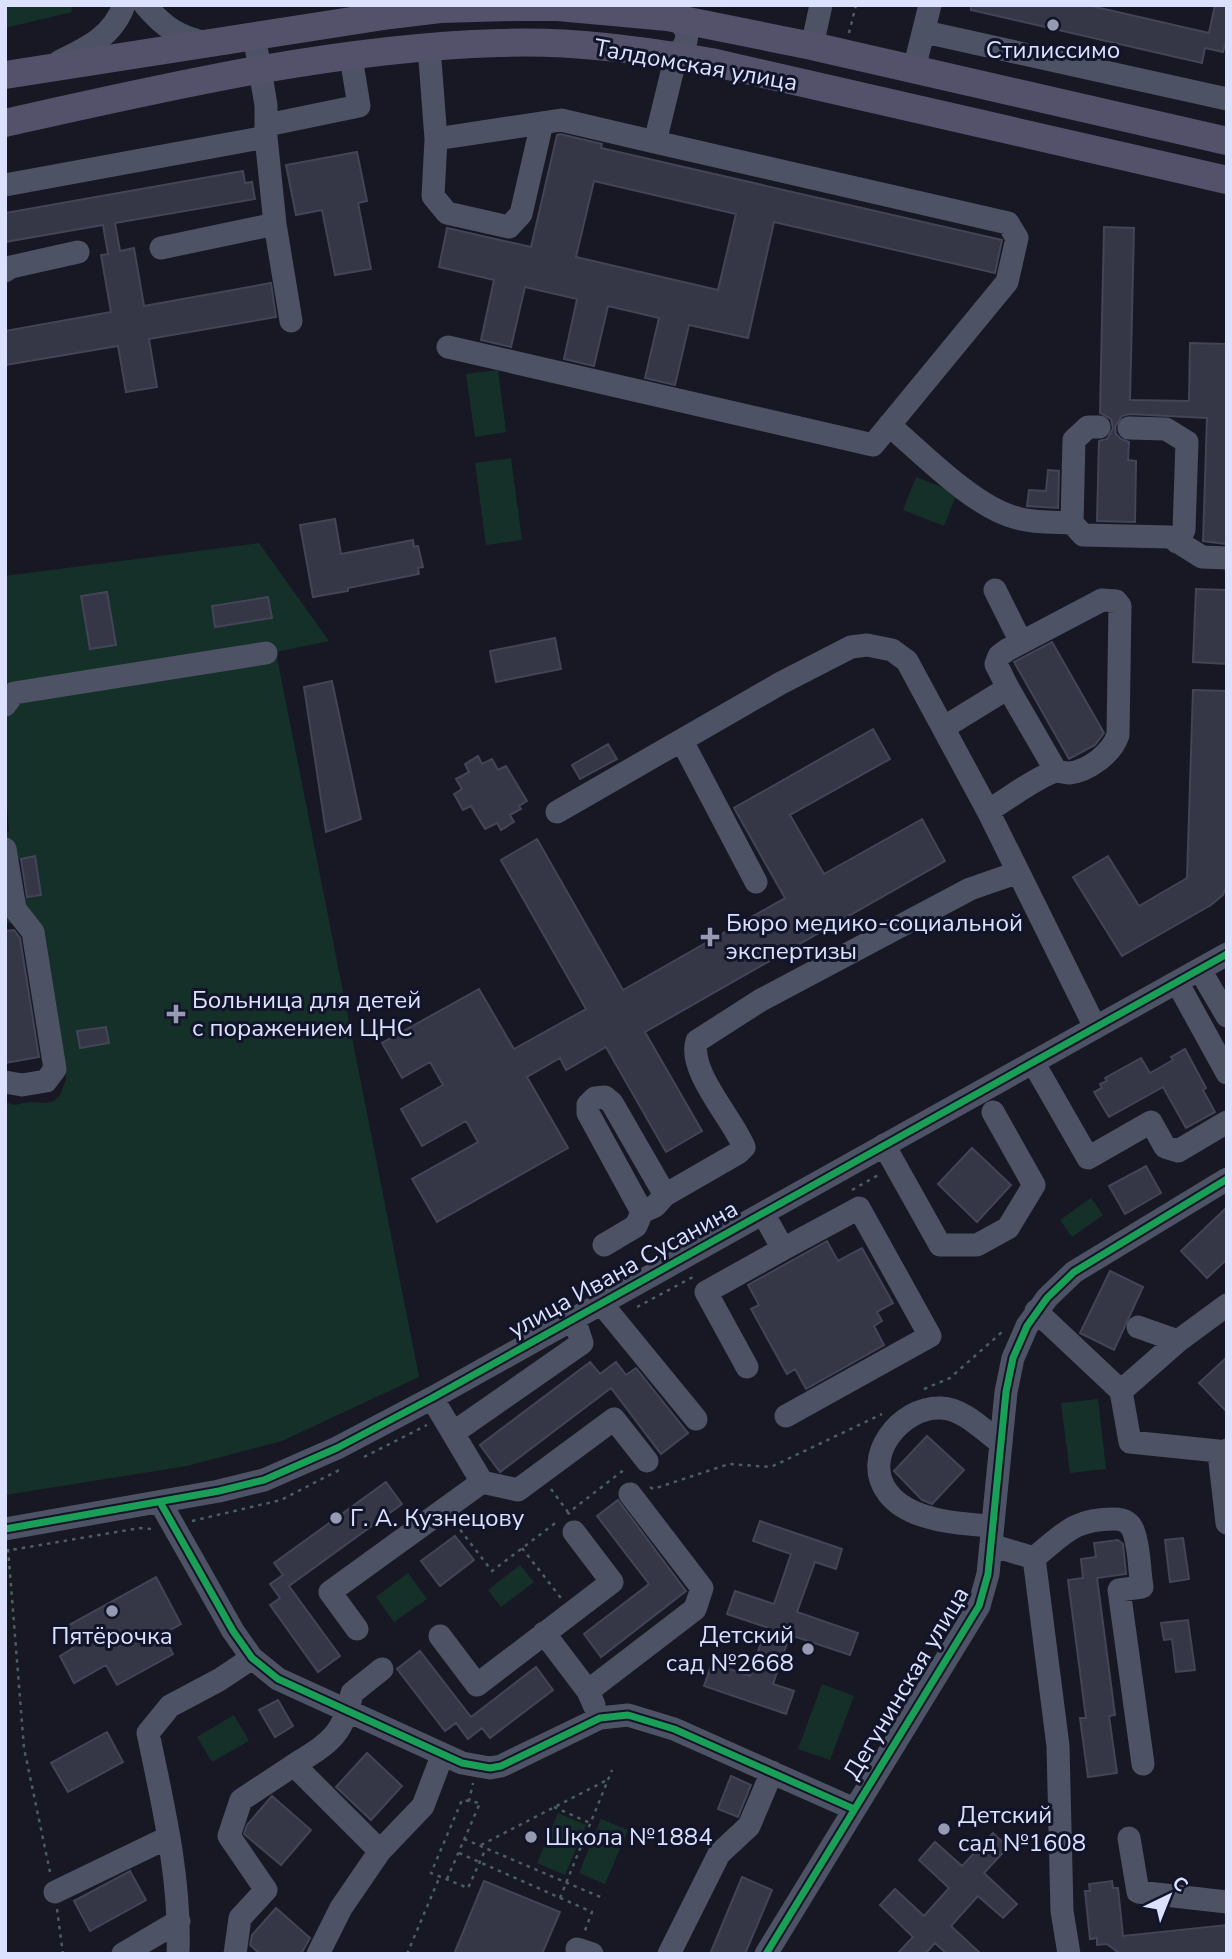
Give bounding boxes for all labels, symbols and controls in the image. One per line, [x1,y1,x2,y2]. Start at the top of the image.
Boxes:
marker: Стилиссимо [1045,17,1061,33]
street label: Талдомская улица [592,31,800,99]
place label: Стилиссимо [986,34,1120,66]
place label: Бюро медико-социальной экспертизы [726,907,1023,967]
marker: Бюро медико-социальной экспертизы [700,927,720,947]
place label: Больница для детей с поражением ЦНС [192,984,421,1044]
marker: Больница для детей с поражением ЦНС [166,1004,186,1024]
street label: улица Ивана Сусанина [503,1193,743,1345]
place label: Г. А. Кузнецову [350,1502,525,1534]
marker: Г. А. Кузнецову [328,1510,344,1526]
street label: Дегунинская улица [836,1581,976,1785]
marker: Пятёрочка [104,1603,120,1619]
place label: Детский сад №2668 [666,1619,794,1679]
place label: Пятёрочка [51,1620,173,1652]
marker: Детский сад №2668 [800,1641,816,1657]
place label: Детский сад №1608 [958,1799,1086,1859]
place label: Школа №1884 [545,1821,713,1853]
marker: Детский сад №1608 [936,1821,952,1837]
marker: Школа №1884 [523,1829,539,1845]
north arrow [1134,1861,1204,1931]
text: С [1166,1870,1194,1898]

